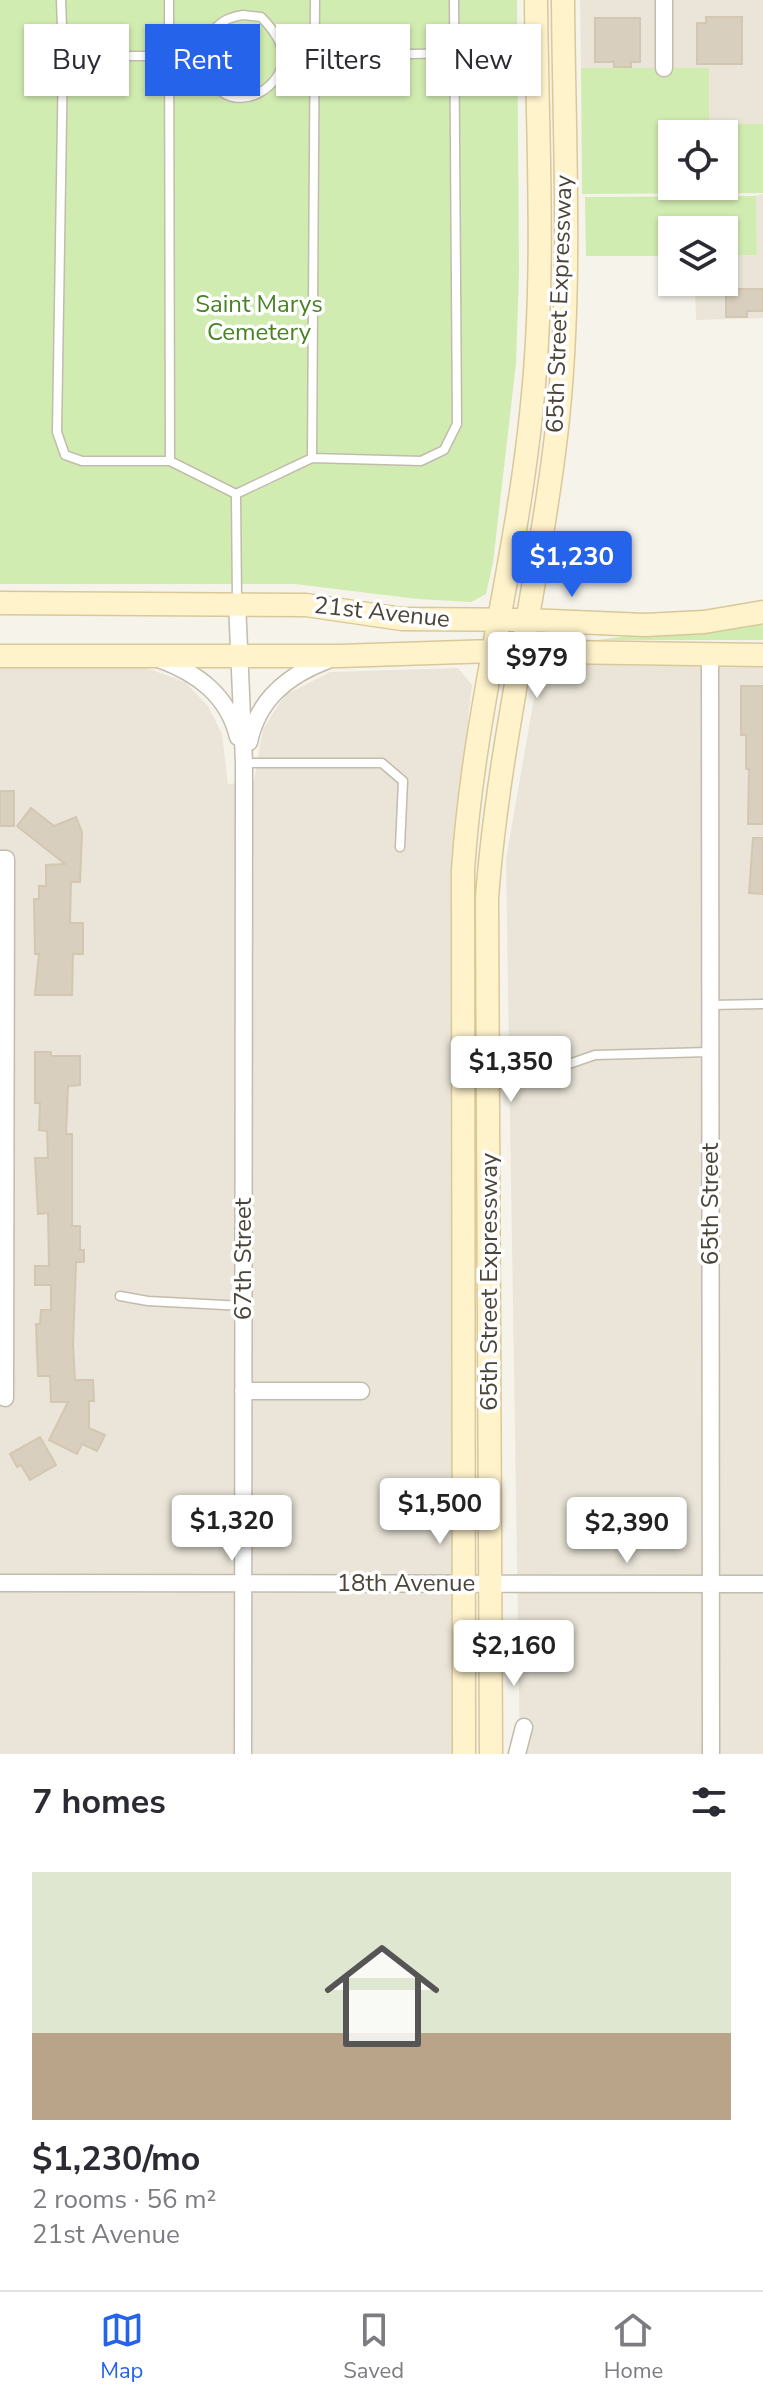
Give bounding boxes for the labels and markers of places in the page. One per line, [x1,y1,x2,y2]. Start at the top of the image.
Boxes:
pin: $1,230 [507,531,637,599]
pin: $979 [490,632,584,700]
pin: $1,350 [446,1036,576,1104]
pin: $1,500 [375,1478,505,1546]
pin: $1,320 [167,1495,297,1563]
pin: $2,390 [562,1497,692,1565]
pin: $2,160 [449,1620,579,1688]

